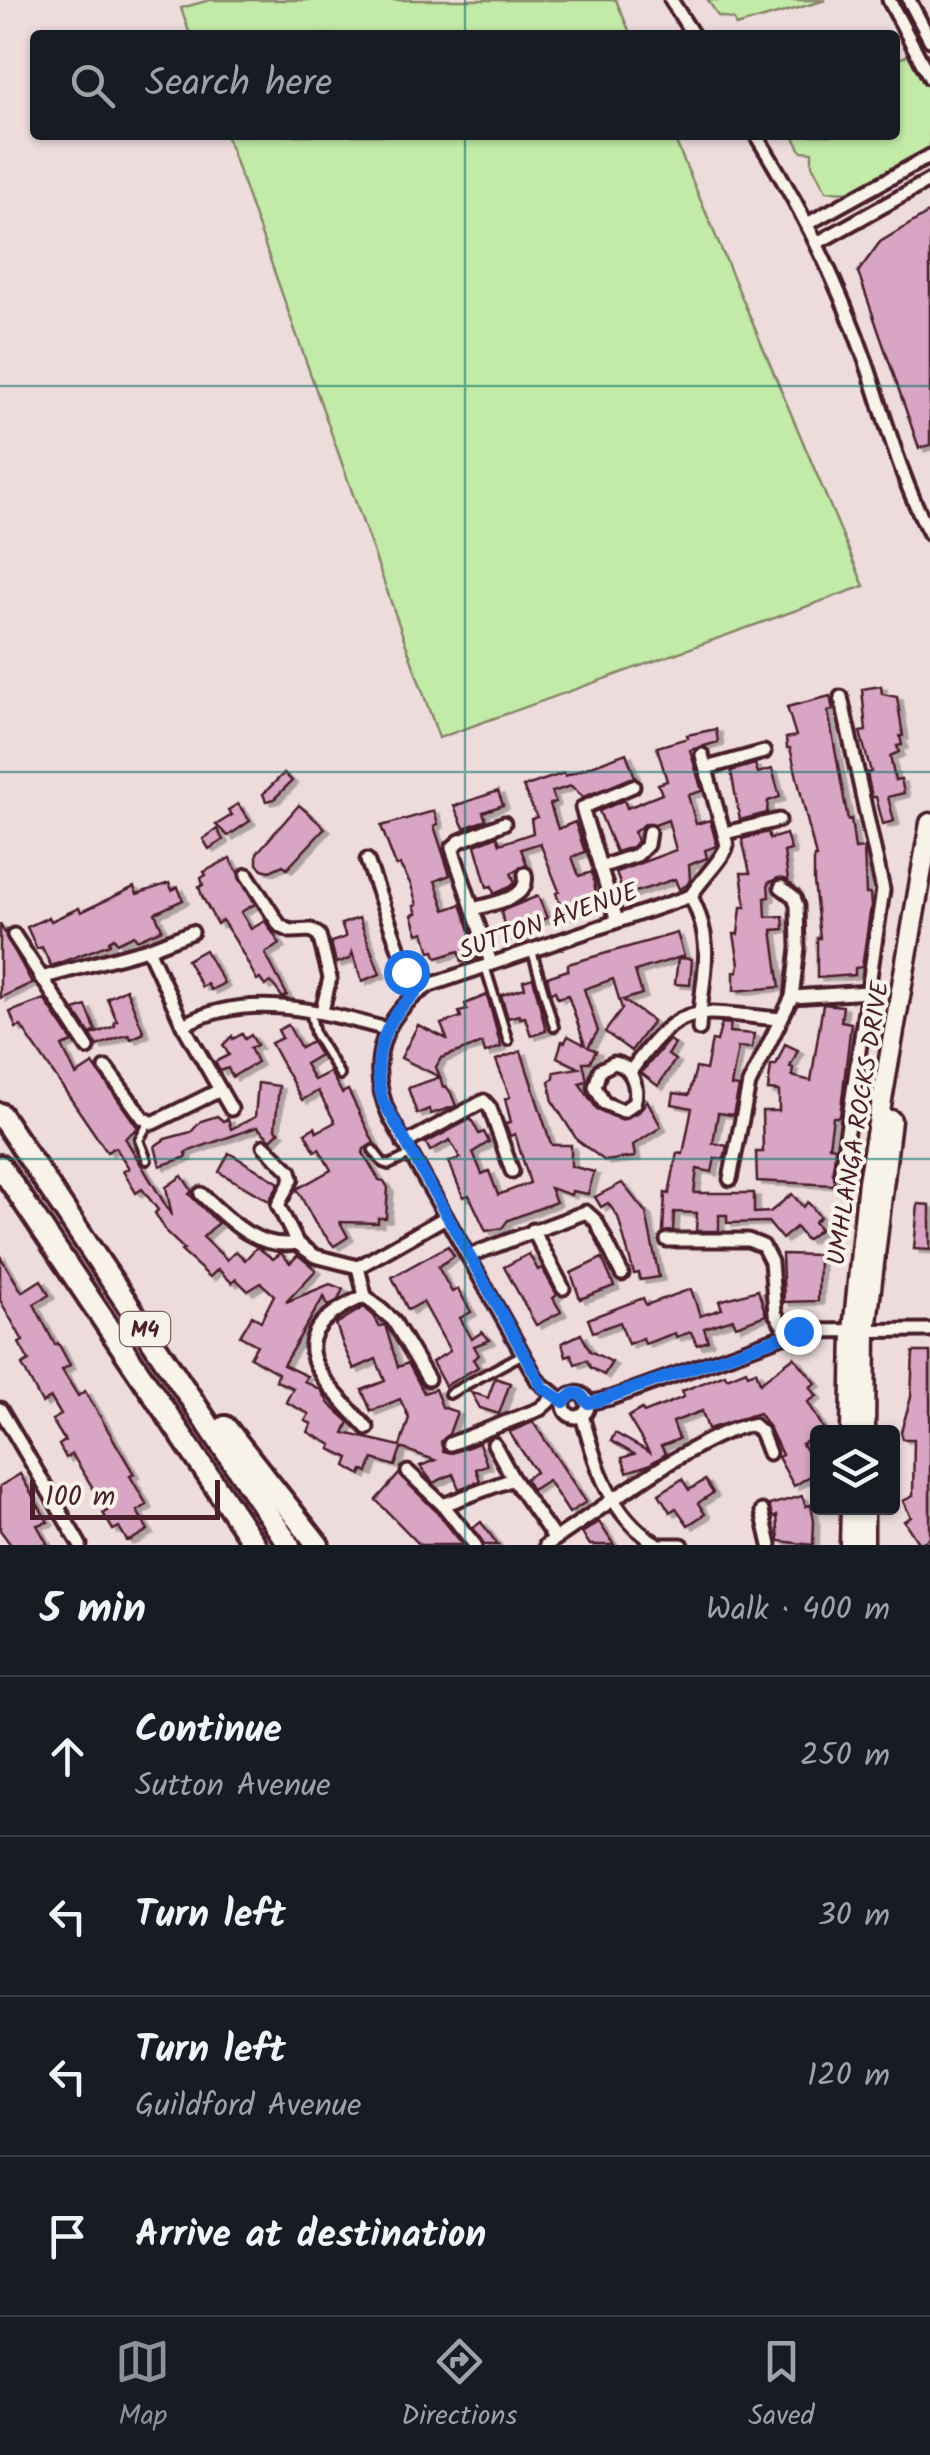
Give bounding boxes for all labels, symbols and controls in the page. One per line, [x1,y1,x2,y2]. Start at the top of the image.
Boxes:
search box [30,30,900,140]
text: Search here [145,55,332,115]
icon: search [65,58,120,113]
street label: SUTTON AVENUE [454,872,645,971]
route start [384,950,430,996]
street label: UMHLANGA ROCKS DRIVE [817,977,901,1268]
route end [776,1309,822,1355]
road number: M4 [120,1312,170,1346]
map controls [810,1425,900,1515]
button: layers [810,1425,900,1515]
scale bar [30,1475,220,1520]
text: 100 m [45,1475,115,1520]
text: 5 min [40,1577,146,1644]
text: Walk · 400 m [706,1585,890,1636]
text: Continue [135,1701,282,1761]
icon: ahead [40,1729,95,1784]
text: 250 m [800,1731,890,1782]
text: Sutton Avenue [135,1761,331,1812]
text: Turn left [135,1886,286,1946]
icon: left [40,1889,95,1944]
text: 30 m [817,1891,890,1942]
text: Turn left [135,2021,286,2081]
icon: left [40,2049,95,2104]
text: 120 m [807,2051,890,2102]
text: Guildford Avenue [135,2081,362,2132]
text: Arrive at destination [135,2206,486,2266]
icon: arrive [40,2209,95,2264]
tab: Map [115,2334,170,2439]
tab: Directions [401,2334,517,2439]
tab: Saved [748,2334,815,2439]

